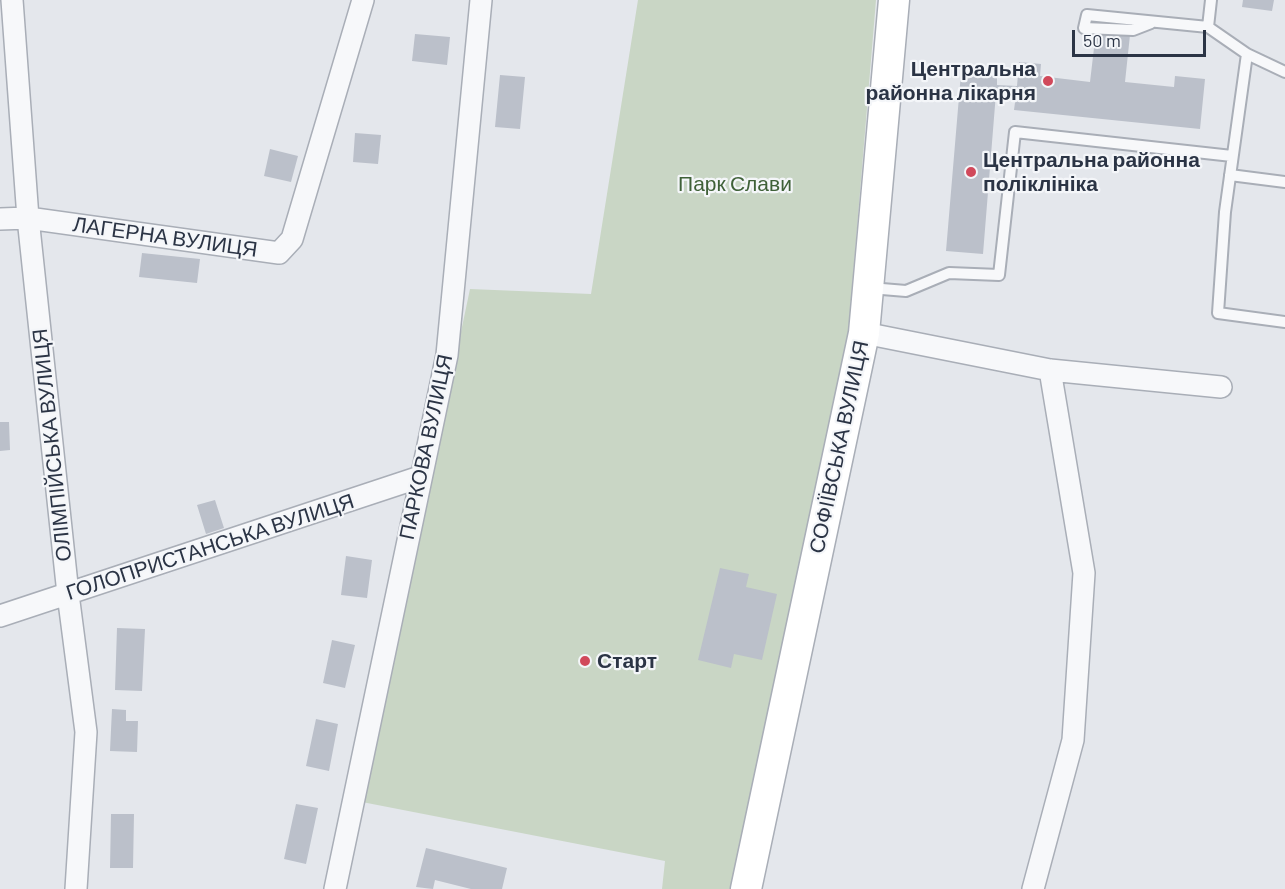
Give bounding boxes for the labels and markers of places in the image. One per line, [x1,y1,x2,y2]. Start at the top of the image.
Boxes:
place label: Центральна районна лікарня [865,56,1036,106]
marker: Центральна районна лікарня [1041,74,1055,88]
place label: Центральна районна поліклініка [983,147,1200,197]
marker: Центральна районна поліклініка [964,165,978,179]
place label: Старт [597,648,657,674]
marker: Старт [578,654,592,668]

